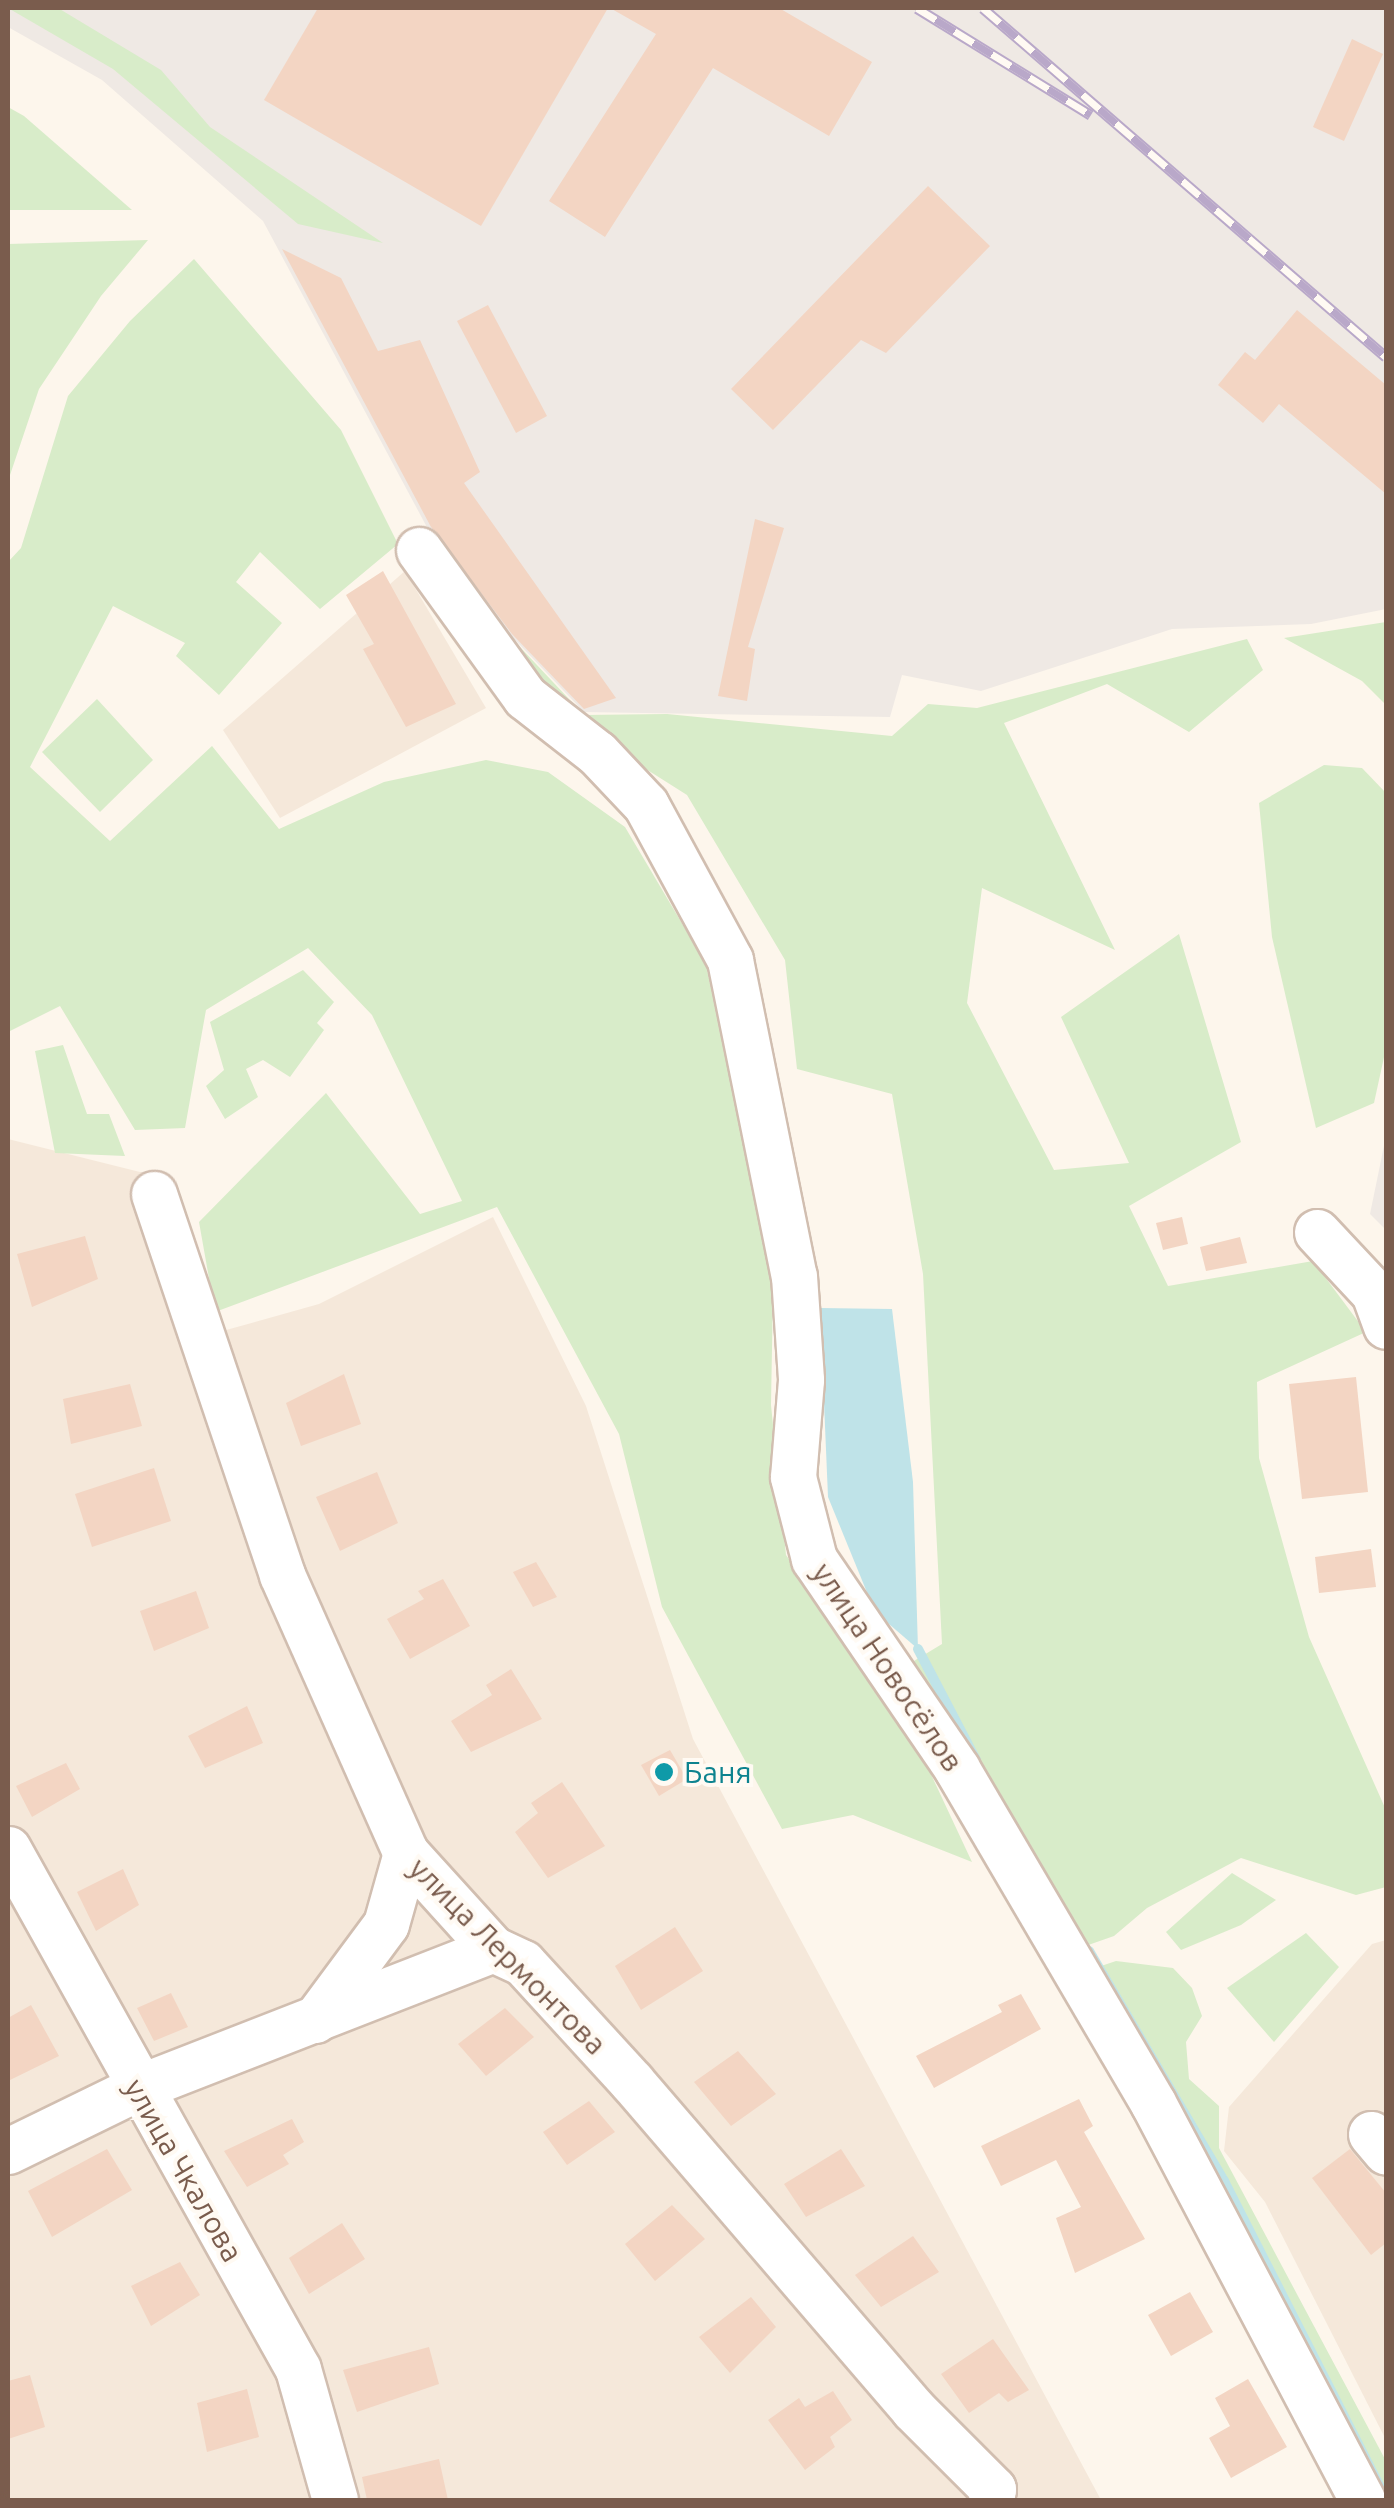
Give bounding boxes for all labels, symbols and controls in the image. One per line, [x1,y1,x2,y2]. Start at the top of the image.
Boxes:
street label: улица Новосёлов [805,1556,971,1778]
place label: Баня [684,1754,752,1790]
marker: Баня [653,1761,675,1783]
street label: улица Лермонтова [402,1850,614,2062]
street label: улица Чкалова [117,2072,251,2268]

